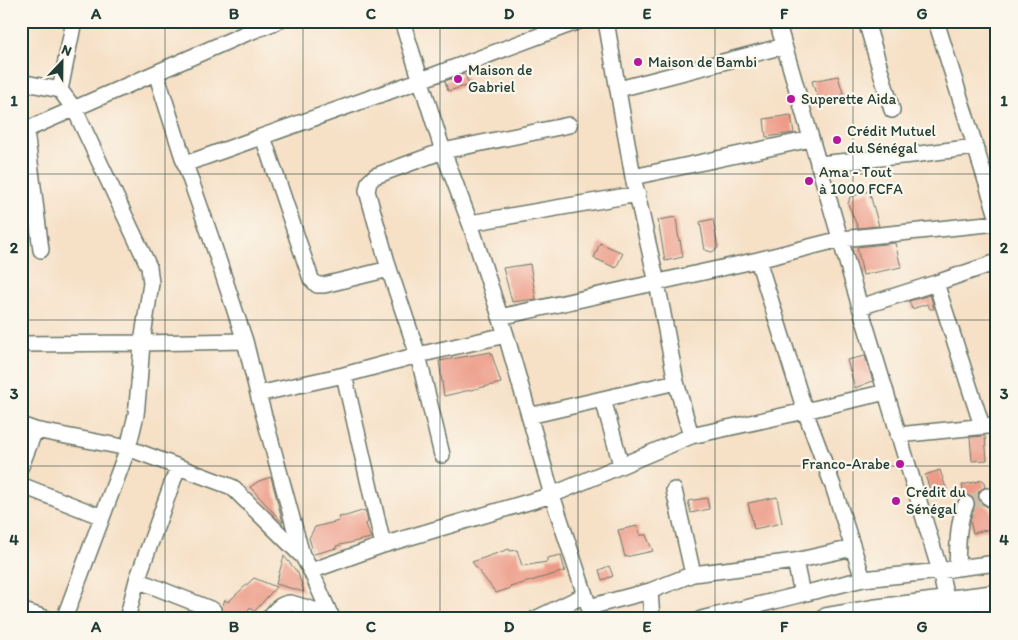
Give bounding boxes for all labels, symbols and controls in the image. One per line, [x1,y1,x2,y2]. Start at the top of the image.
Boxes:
text: A [90,4,102,23]
text: B [229,4,240,23]
text: C [366,4,377,23]
text: D [504,4,515,23]
text: E [643,4,652,23]
text: F [780,4,789,23]
text: G [916,4,928,23]
north arrow [38,38,88,88]
text: N [59,41,74,60]
place label: Maison de Bambi [648,53,757,71]
marker: Maison de Bambi [632,56,644,68]
place label: Maison de Gabriel [468,61,532,96]
marker: Maison de Gabriel [452,73,464,85]
place label: Superette Aida [801,90,897,108]
text: 1 [10,91,18,110]
text: 1 [1000,91,1008,110]
marker: Superette Aida [785,93,797,105]
place label: Crédit Mutuel du Sénégal [847,122,937,157]
marker: Crédit Mutuel du Sénégal [831,134,843,146]
place label: Ama - Tout à 1000 FCFA [819,163,903,198]
marker: Ama - Tout à 1000 FCFA [803,175,815,187]
text: 2 [10,238,19,257]
text: 2 [1000,238,1009,257]
text: 3 [10,384,19,403]
text: 3 [1000,384,1009,403]
place label: Franco-Arabe [802,455,890,473]
marker: Franco-Arabe [894,458,906,470]
place label: Crédit du Sénégal [906,483,966,518]
marker: Crédit du Sénégal [890,495,902,507]
text: 4 [9,530,19,549]
text: 4 [999,530,1009,549]
text: A [90,617,102,636]
text: B [229,617,240,636]
text: C [366,617,377,636]
text: D [504,617,515,636]
text: E [643,617,652,636]
text: F [780,617,789,636]
text: G [916,617,928,636]

